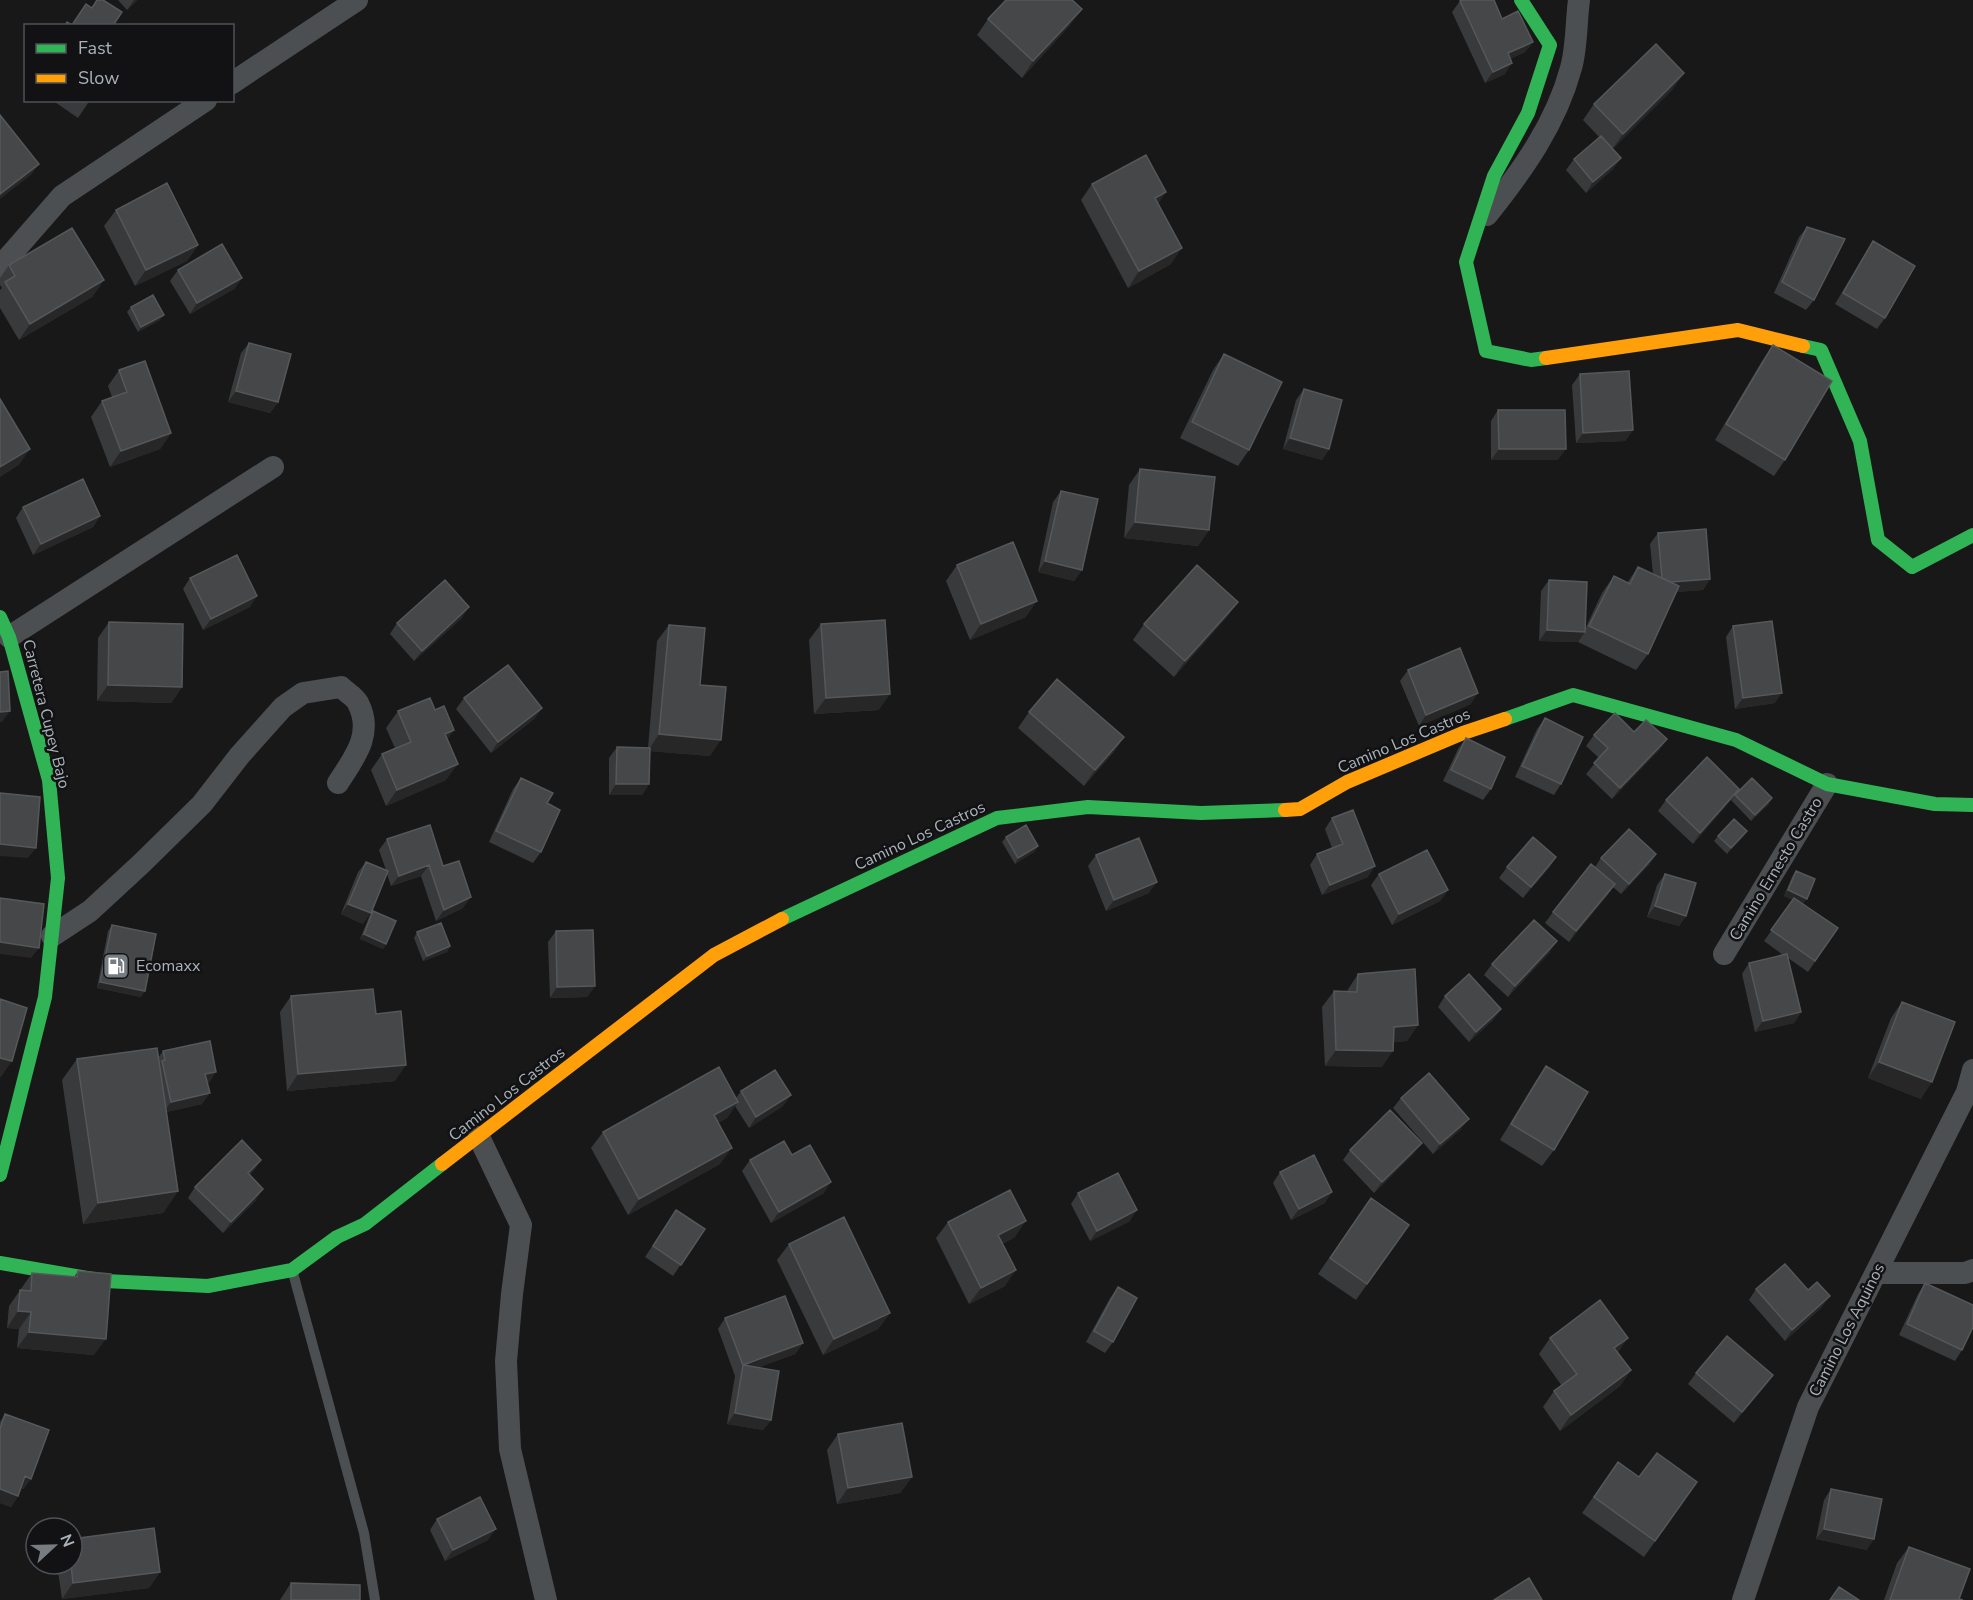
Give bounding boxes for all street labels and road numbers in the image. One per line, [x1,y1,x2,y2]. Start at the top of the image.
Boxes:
street label: Carretera Cupey Bajo [17,637,75,791]
street label: Camino Los Castros [1334,703,1474,779]
street label: Camino Ernesto Castro [1724,793,1828,945]
street label: Camino Los Castros [851,796,989,876]
street label: Camino Los Castros [444,1042,570,1146]
street label: Camino Los Aquinos [1804,1259,1890,1401]

